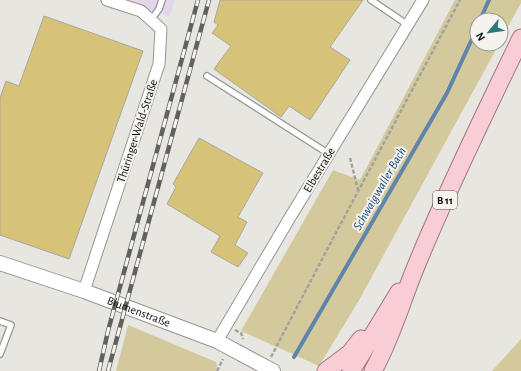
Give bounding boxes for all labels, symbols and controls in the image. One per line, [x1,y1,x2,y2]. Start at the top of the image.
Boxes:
north arrow [469,12,509,52]
text: N [474,31,487,43]
street label: Thüringer-Wald-Straße [115,78,159,184]
street label: Elbestraße [301,145,337,195]
water label: Schwaigwaller Bach [351,145,409,233]
road number: B 11 [433,191,457,209]
street label: Blumenstraße [105,294,172,329]

